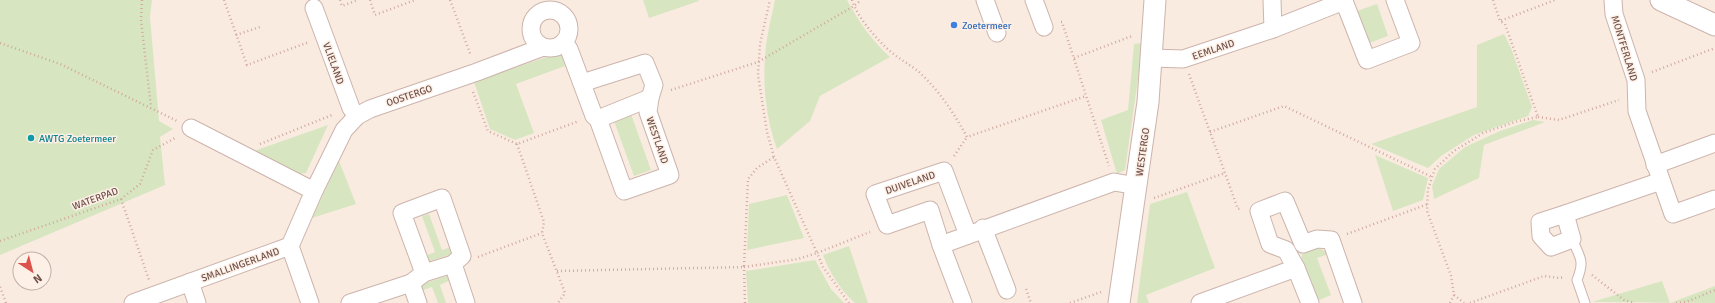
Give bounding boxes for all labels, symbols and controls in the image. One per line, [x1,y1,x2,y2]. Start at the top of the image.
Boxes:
street label: MONTFERLAND [1608,14,1640,82]
marker: Zoetermeer [949,20,959,30]
place label: Zoetermeer [962,20,1012,32]
street label: EEMLAND [1191,37,1236,63]
street label: VLIELAND [320,41,346,86]
street label: OOSTERGO [385,82,434,109]
street label: WESTLAND [643,115,671,165]
street label: WESTERGO [1134,127,1152,177]
marker: AWTG Zoetermeer [26,133,36,143]
place label: AWTG Zoetermeer [39,133,116,145]
street label: DUIVELAND [884,169,937,197]
street label: WATERPAD [71,185,120,213]
street label: SMALLINGERLAND [200,245,281,285]
north arrow [12,251,52,291]
text: N [31,271,45,286]

